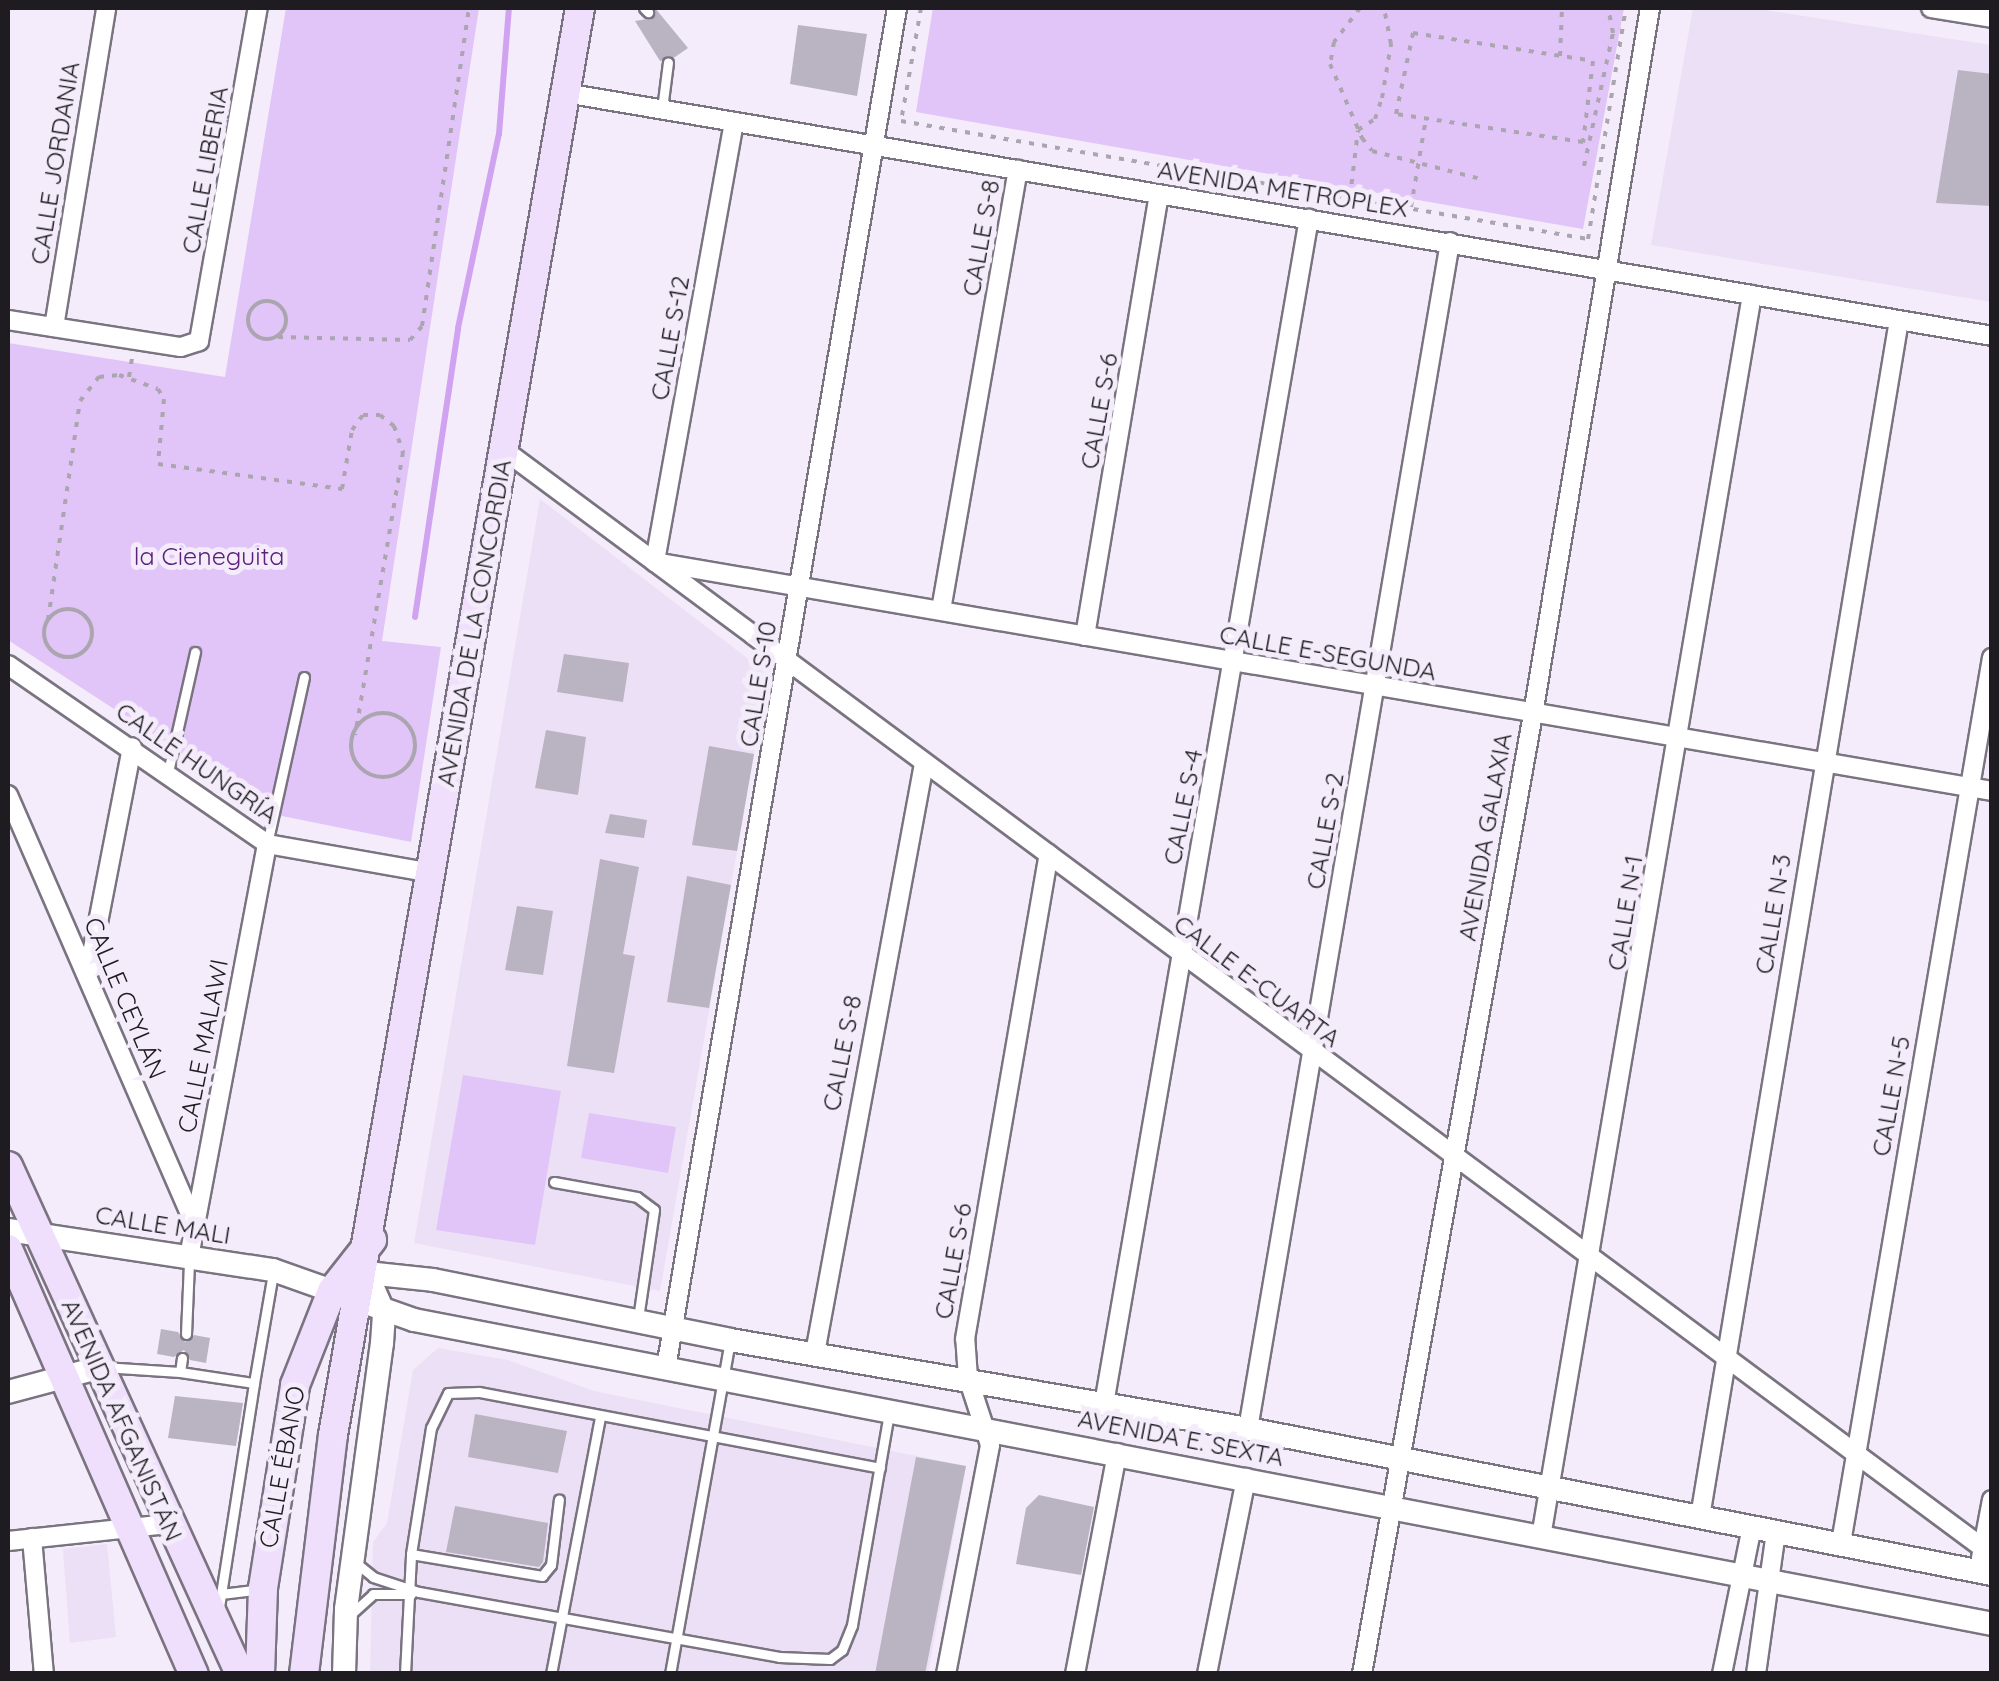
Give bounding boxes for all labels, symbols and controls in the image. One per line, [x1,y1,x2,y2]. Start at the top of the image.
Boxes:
street label: CALLE JORDANIA [24,59,86,267]
street label: CALLE LIBERIA [176,84,234,256]
street label: AVENIDA METROPLEX [1156,154,1410,224]
street label: CALLE S-8 [956,178,1006,298]
street label: CALLE S-12 [644,273,696,403]
street label: CALLE S-6 [1074,351,1124,471]
street label: AVENIDA DE LA CONCORDIA [430,457,518,789]
park label: la Cieneguita [134,541,284,571]
street label: CALLE S-10 [733,619,783,749]
street label: CALLE E-SEGUNDA [1217,619,1439,687]
street label: CALLE HUNGRÍA [110,696,284,830]
street label: AVENIDA GALAXIA [1452,731,1518,943]
street label: CALLE S-4 [1157,747,1209,867]
street label: CALLE S-2 [1300,770,1350,892]
street label: CALLE N-3 [1749,852,1797,976]
street label: CALLE N-1 [1601,853,1649,973]
street label: CALLE E-CUARTA [1168,909,1346,1053]
street label: CALLE CEYLÁN [78,913,172,1083]
street label: CALLE MALAWI [171,957,235,1135]
street label: CALLE S-8 [816,993,868,1113]
street label: CALLE N-5 [1866,1033,1916,1159]
street label: CALLE MALI [93,1200,233,1250]
street label: CALLE S-6 [928,1201,978,1321]
street label: AVENIDA AFGANISTÁN [55,1294,189,1546]
street label: CALLE ÉBANO [253,1384,311,1550]
street label: AVENIDA E. SEXTA [1076,1403,1286,1473]

